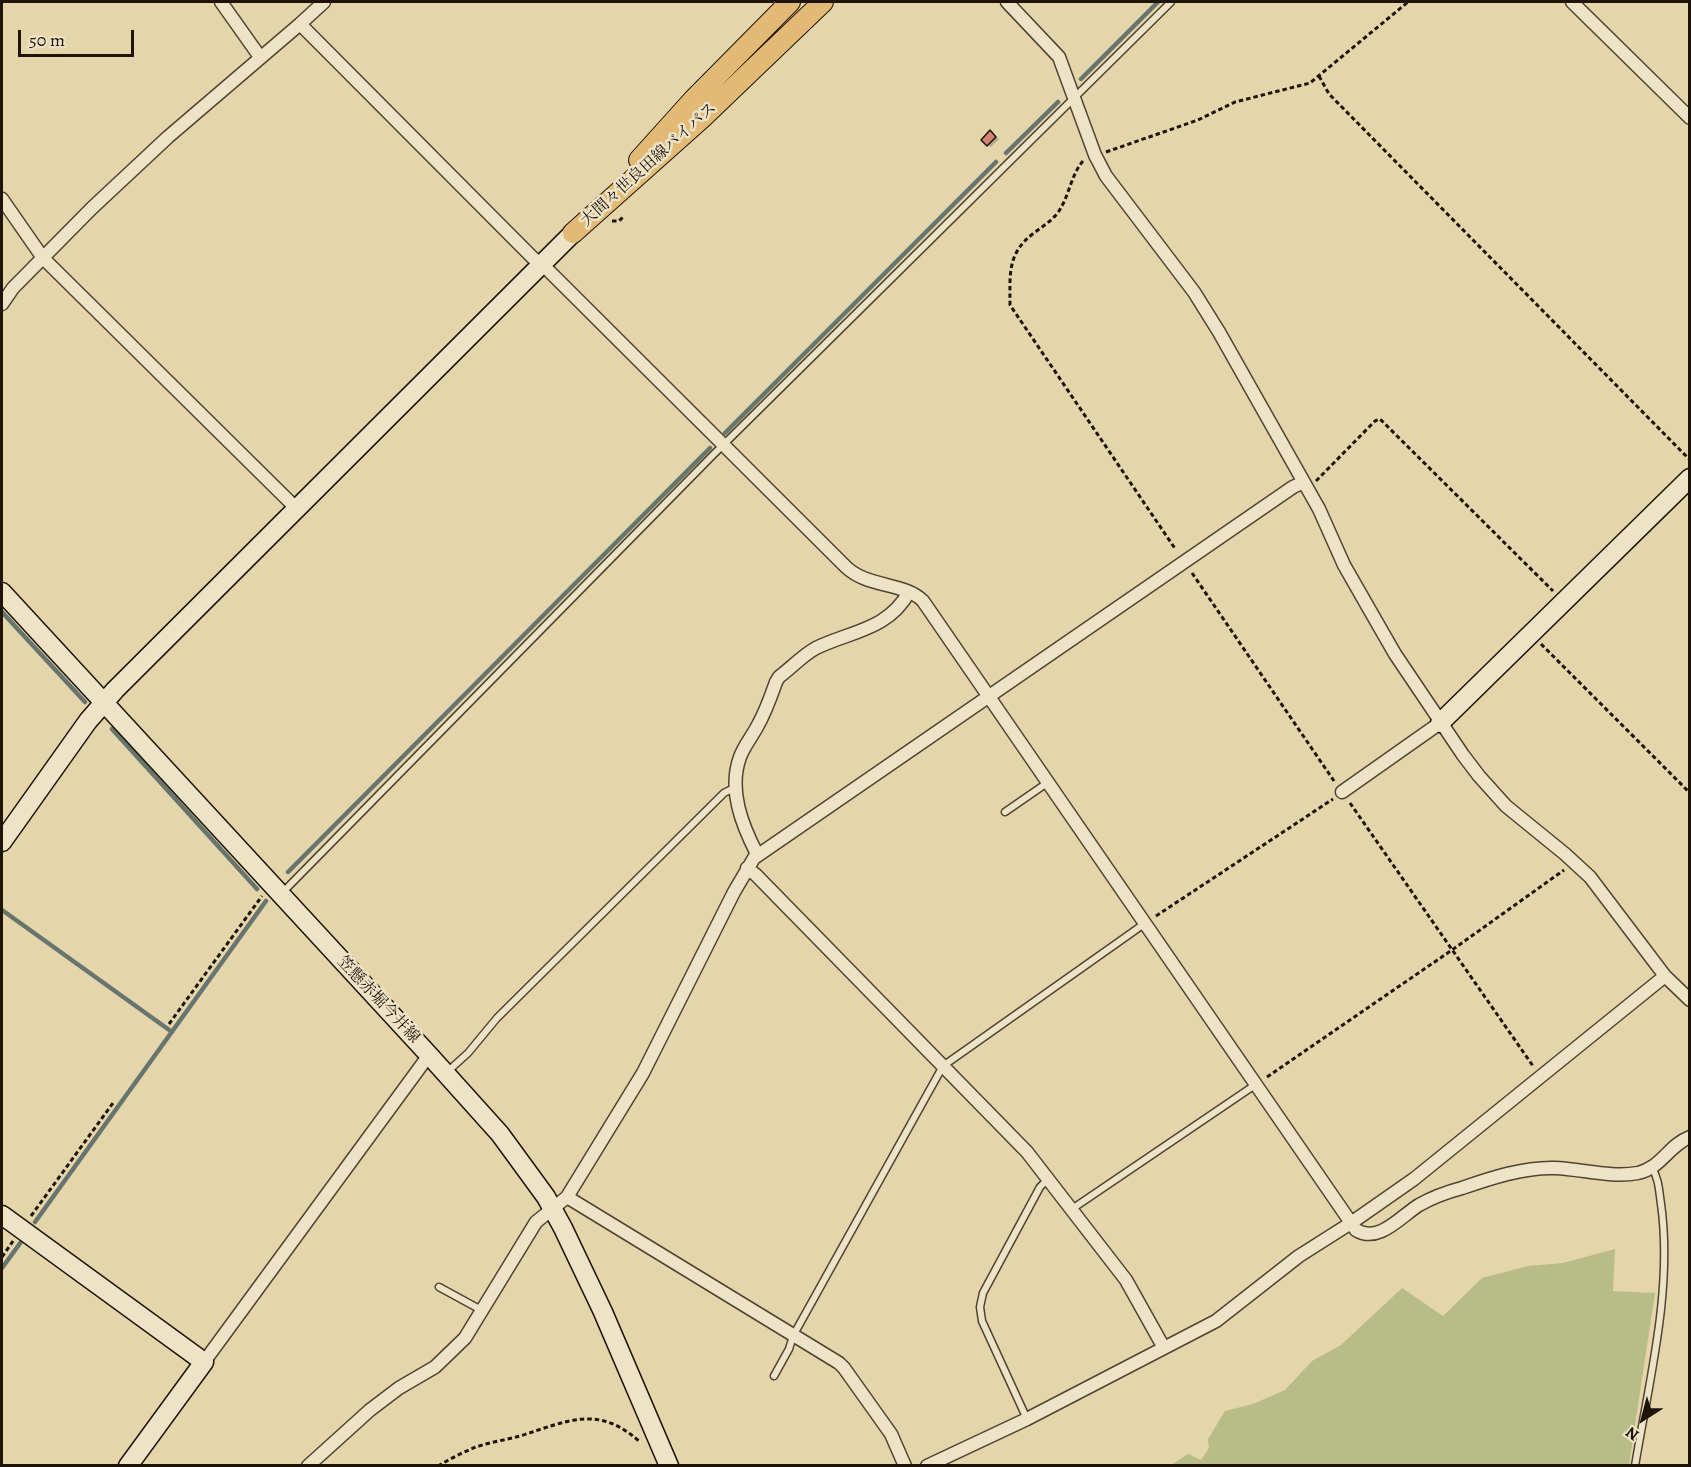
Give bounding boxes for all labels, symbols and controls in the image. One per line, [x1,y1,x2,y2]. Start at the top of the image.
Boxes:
scale bar [21,18,136,56]
text: 50 m [29,28,65,52]
street label: 大間々世良田線バイパス [577,99,721,231]
street label: 笠懸赤堀今井線 [333,952,423,1048]
north arrow [1613,1389,1673,1449]
text: N [1621,1421,1644,1446]

